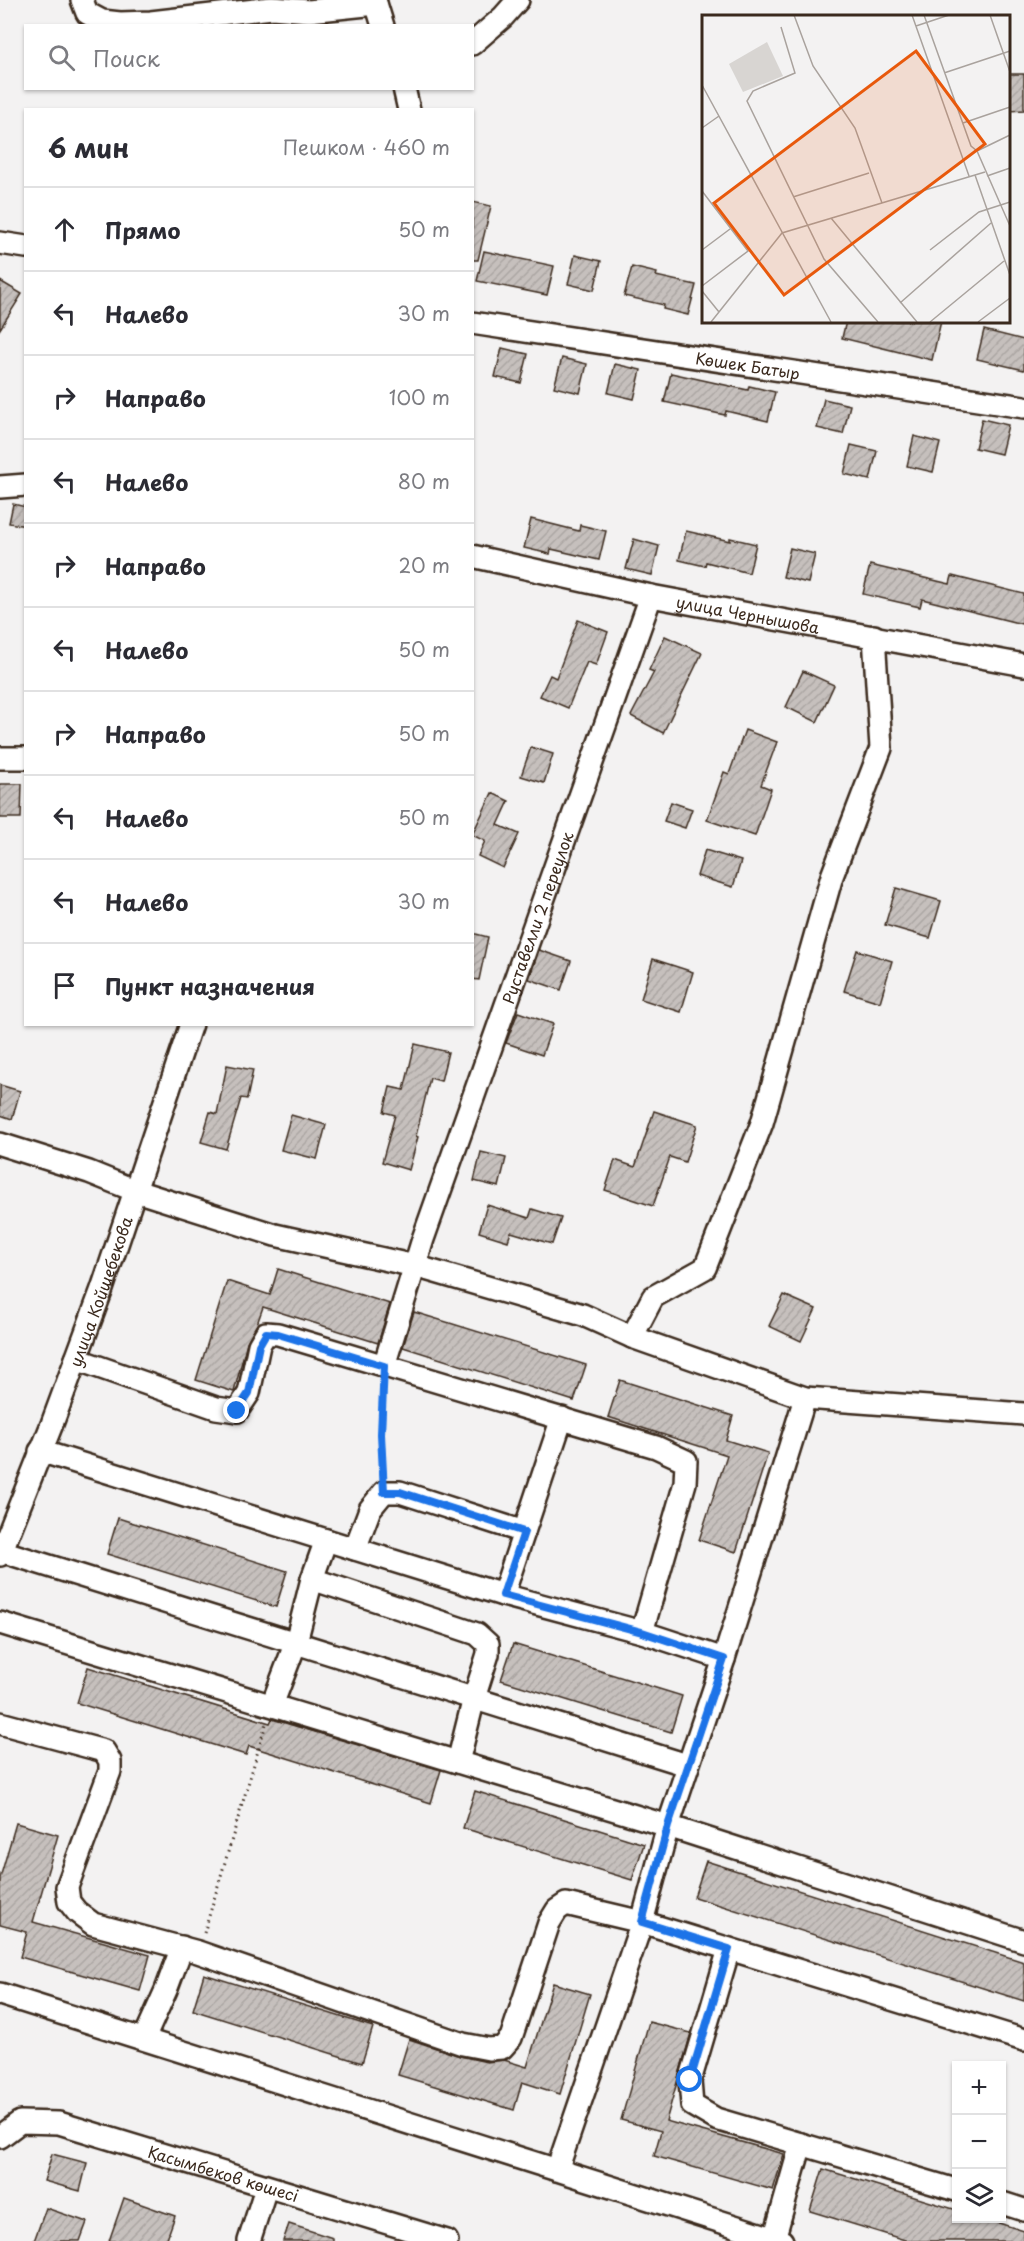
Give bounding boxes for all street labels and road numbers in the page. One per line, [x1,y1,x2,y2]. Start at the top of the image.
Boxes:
street label: Көшек Батыр [694,345,802,385]
street label: улица Чернышова [674,589,822,639]
street label: Руставелли 2 переулок [495,828,579,1007]
street label: улица Койшебекова [62,1213,138,1370]
street label: Қасымбеков көшесі [145,2139,302,2207]

